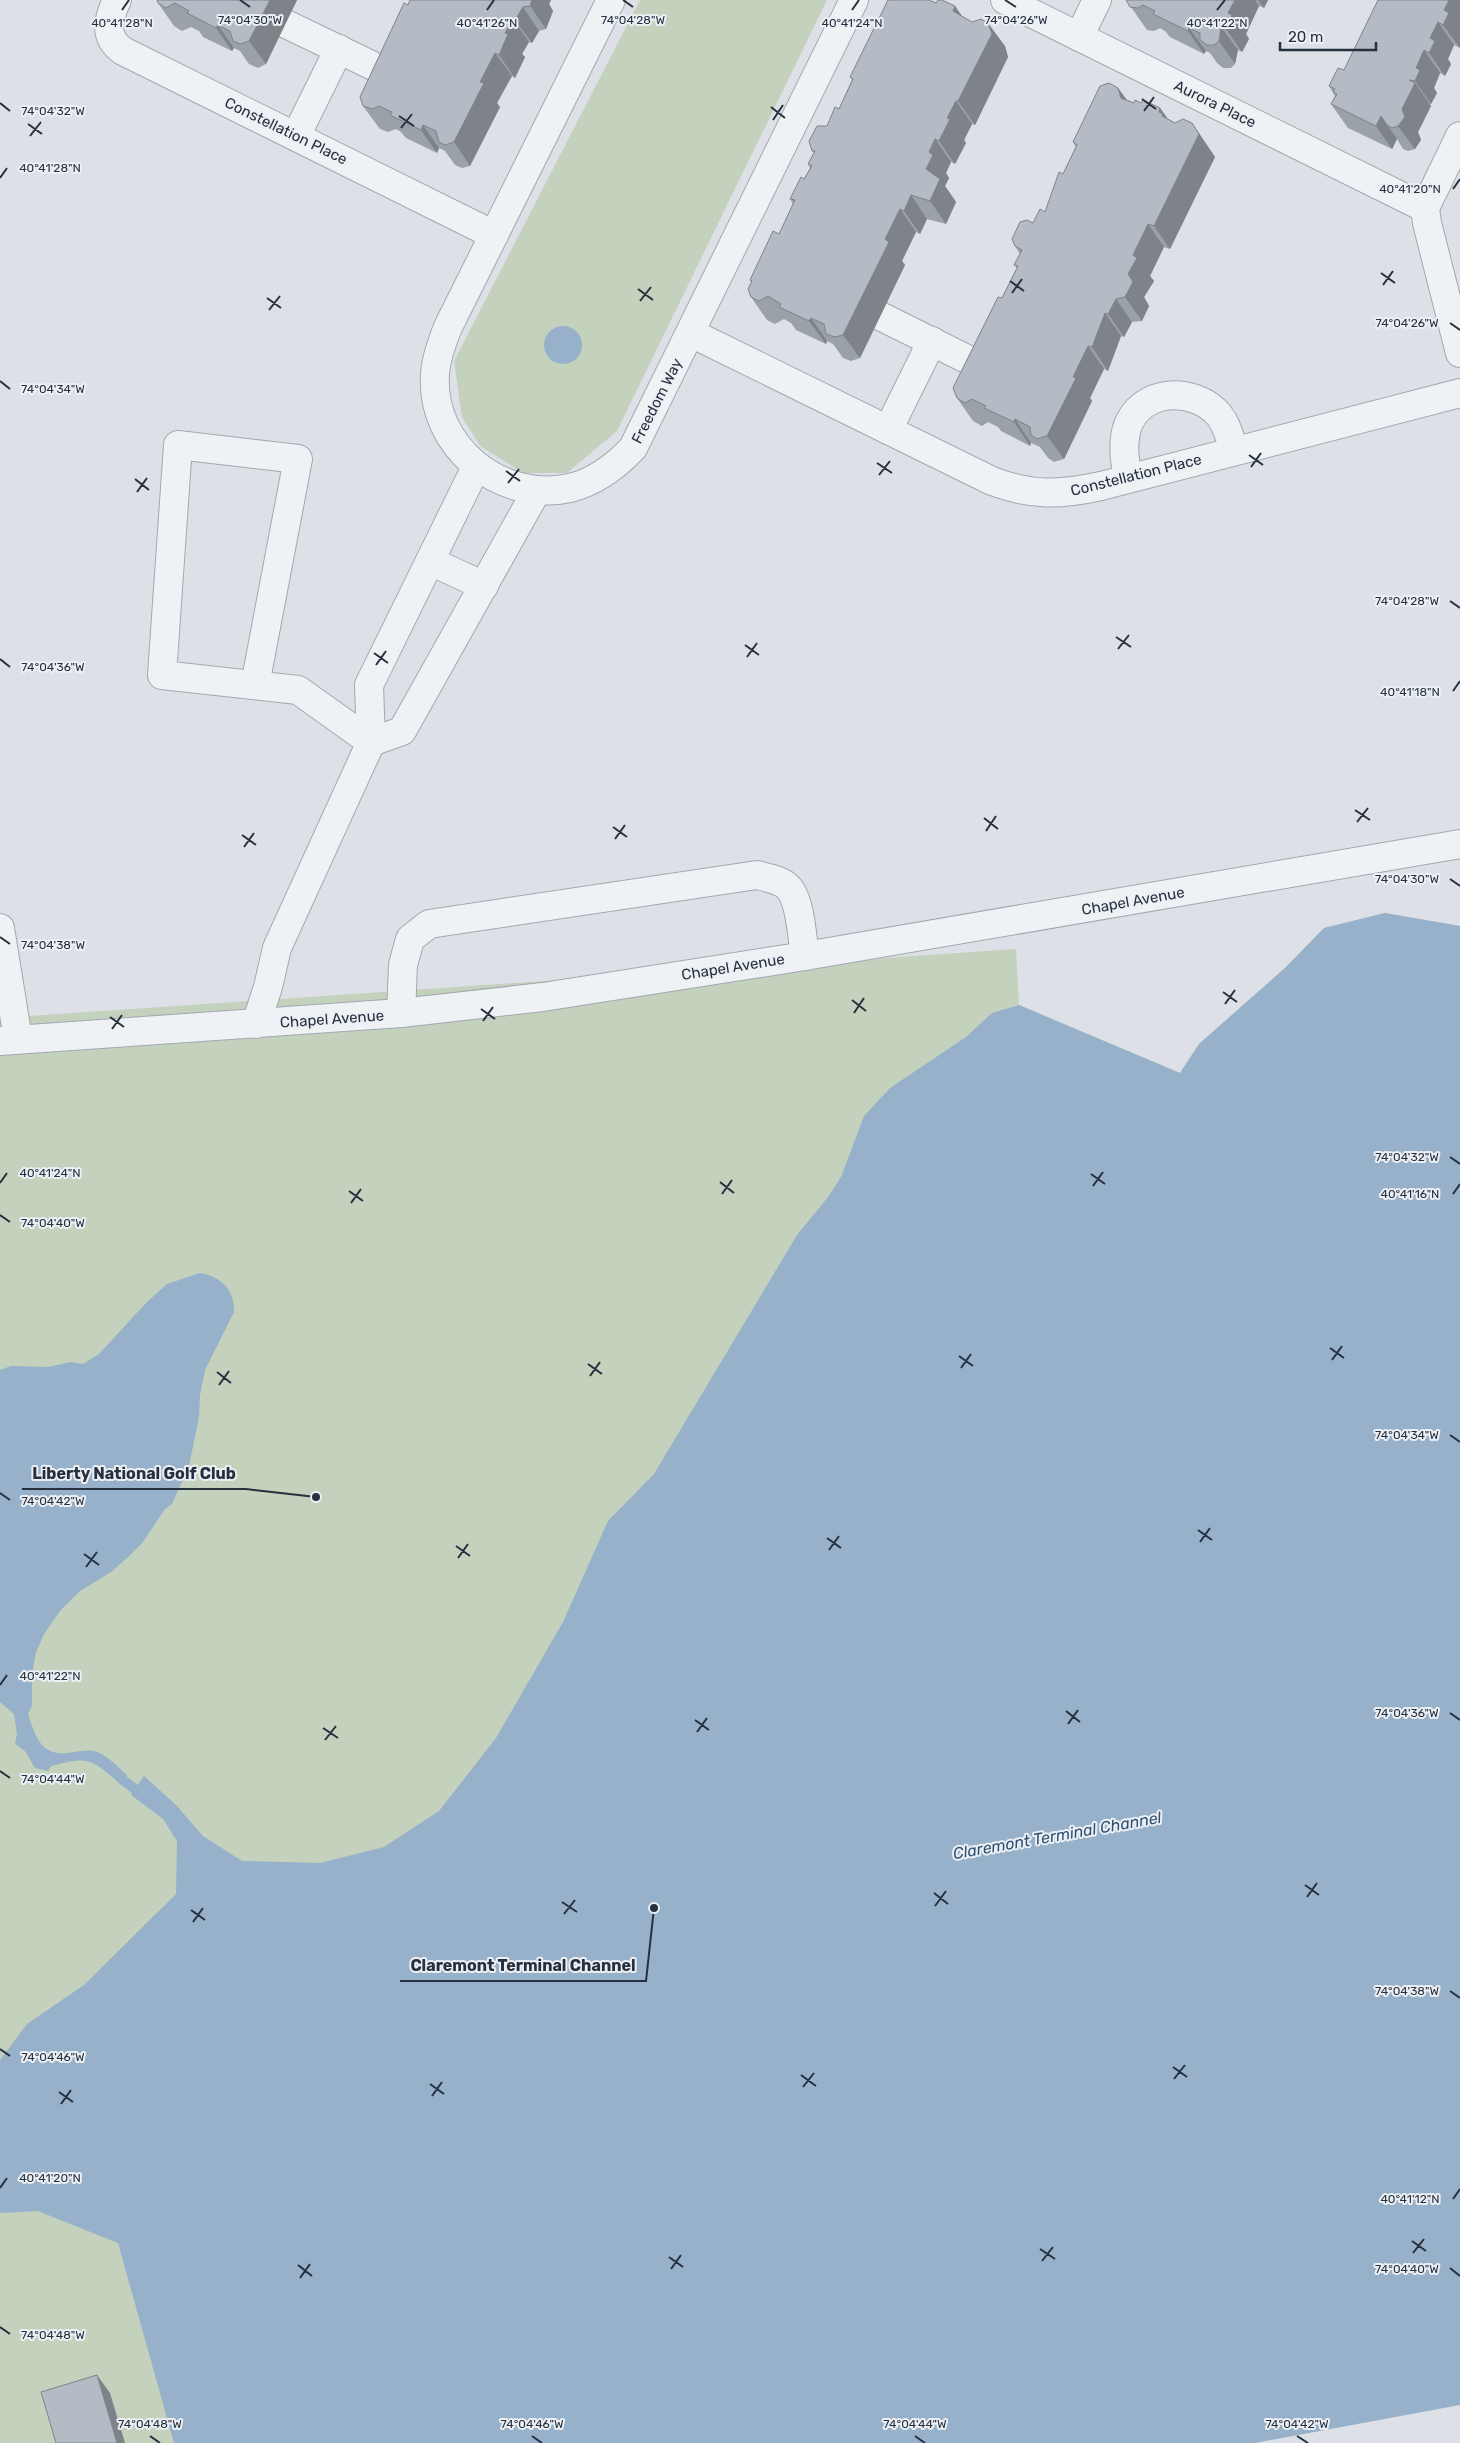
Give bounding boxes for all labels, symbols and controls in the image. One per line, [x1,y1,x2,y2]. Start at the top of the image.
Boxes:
text: 74°04'30"W [218,13,282,27]
text: 74°04'28"W [601,13,665,27]
text: 74°04'26"W [984,13,1048,27]
text: 40°41'28"N [91,16,153,30]
text: 40°41'26"N [457,16,517,30]
text: 40°41'24"N [821,16,883,30]
text: 40°41'22"N [1186,16,1248,30]
scale bar [1280,20,1376,52]
text: 20 m [1288,28,1323,46]
street label: Aurora Place [1171,76,1259,132]
street label: Constellation Place [222,93,350,169]
text: 74°04'32"W [21,104,85,118]
text: 40°41'28"N [19,161,81,175]
text: 40°41'20"N [1379,182,1441,196]
text: 74°04'26"W [1375,316,1439,330]
street label: Freedom Way [628,355,686,447]
text: 74°04'34"W [21,382,85,396]
street label: Constellation Place [1069,450,1203,500]
text: 74°04'28"W [1375,594,1439,608]
text: 74°04'36"W [21,660,85,674]
text: 40°41'18"N [1380,685,1440,699]
text: 74°04'30"W [1375,872,1439,886]
street label: Chapel Avenue [1080,883,1186,919]
text: 74°04'38"W [21,938,85,952]
street label: Chapel Avenue [680,950,786,984]
street label: Chapel Avenue [279,1006,385,1032]
text: 74°04'32"W [1375,1150,1439,1164]
text: 40°41'24"N [19,1166,81,1180]
text: 40°41'16"N [1381,1187,1439,1201]
text: 74°04'40"W [21,1216,85,1230]
text: 74°04'34"W [1375,1428,1439,1442]
callout: Liberty National Golf Club [22,1458,246,1489]
text: Liberty National Golf Club [32,1464,236,1483]
text: 74°04'42"W [21,1494,85,1508]
text: 40°41'22"N [19,1669,81,1683]
text: 74°04'36"W [1375,1706,1439,1720]
text: 74°04'44"W [21,1772,85,1786]
water label: Claremont Terminal Channel [951,1808,1164,1863]
callout: Claremont Terminal Channel [400,1950,646,1981]
text: Claremont Terminal Channel [410,1956,636,1975]
text: 74°04'38"W [1375,1984,1439,1998]
text: 74°04'46"W [21,2050,85,2064]
text: 40°41'20"N [19,2171,81,2185]
text: 40°41'12"N [1380,2192,1440,2206]
text: 74°04'40"W [1375,2262,1439,2276]
text: 74°04'48"W [21,2328,85,2342]
text: 74°04'48"W [118,2417,182,2431]
text: 74°04'46"W [500,2417,564,2431]
text: 74°04'44"W [883,2417,947,2431]
text: 74°04'42"W [1265,2417,1329,2431]

